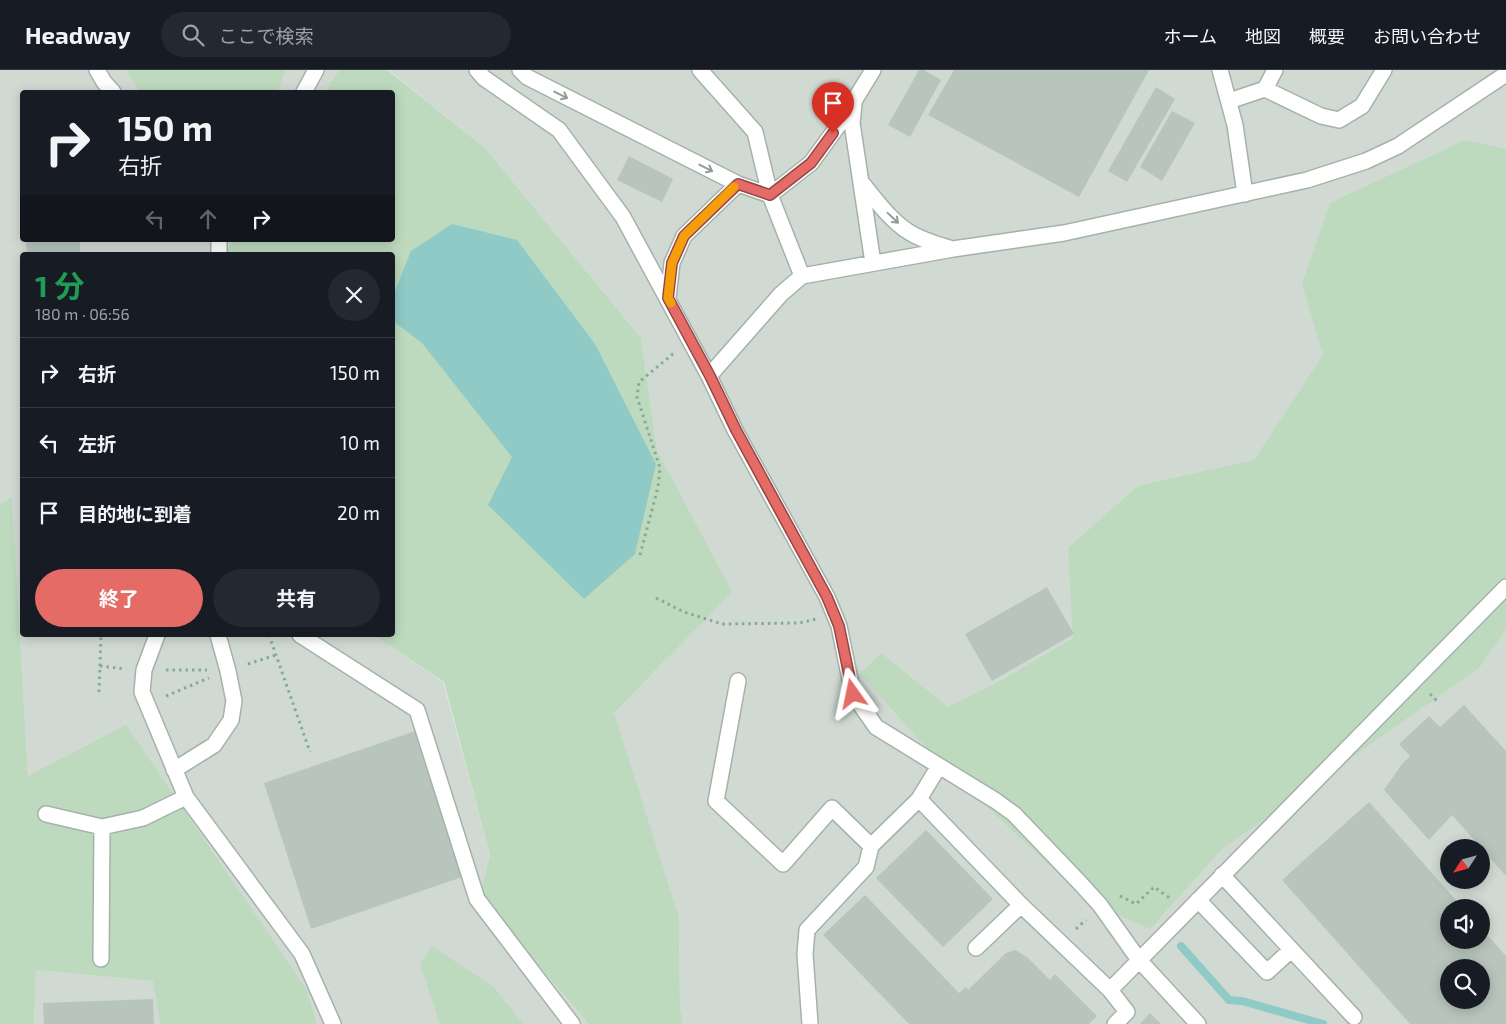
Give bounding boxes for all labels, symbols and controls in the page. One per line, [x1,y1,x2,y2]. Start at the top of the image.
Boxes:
search box [161,12,511,57]
text: Headway [25,20,131,49]
icon: search [179,21,207,49]
text: ここで検索 [219,24,314,47]
text: ホーム [1164,25,1217,47]
text: 地図 [1245,25,1281,47]
text: 概要 [1309,25,1345,47]
text: お問い合わせ [1373,25,1481,47]
pin [812,82,854,133]
icon: arrive [819,89,847,117]
one-way arrow [553,91,568,100]
text: 150 m [118,106,213,148]
icon: right [35,110,100,175]
text: 右折 [118,152,162,178]
one-way arrow [698,164,713,173]
icon: left [141,205,169,233]
icon: ahead [194,205,222,233]
icon: right [247,205,275,233]
one-way arrow [886,212,899,224]
text: 1 分 [35,267,84,303]
button: close [328,269,380,321]
text: 180 m · 06:56 [35,304,130,323]
icon: right [35,359,63,387]
text: 150 m [330,361,380,384]
text: 右折 [78,362,116,385]
icon: left [35,429,63,457]
text: 10 m [340,431,380,454]
text: 左折 [78,432,116,455]
icon: arrive [35,499,63,527]
text: 20 m [337,501,380,524]
text: 目的地に到着 [78,502,192,525]
button: 終了 [35,569,203,627]
button: 共有 [213,569,380,627]
position arrow [826,667,878,719]
north arrow [1440,839,1490,889]
map controls [1440,839,1490,1009]
button: sound [1440,899,1490,949]
button: search [1440,959,1490,1009]

